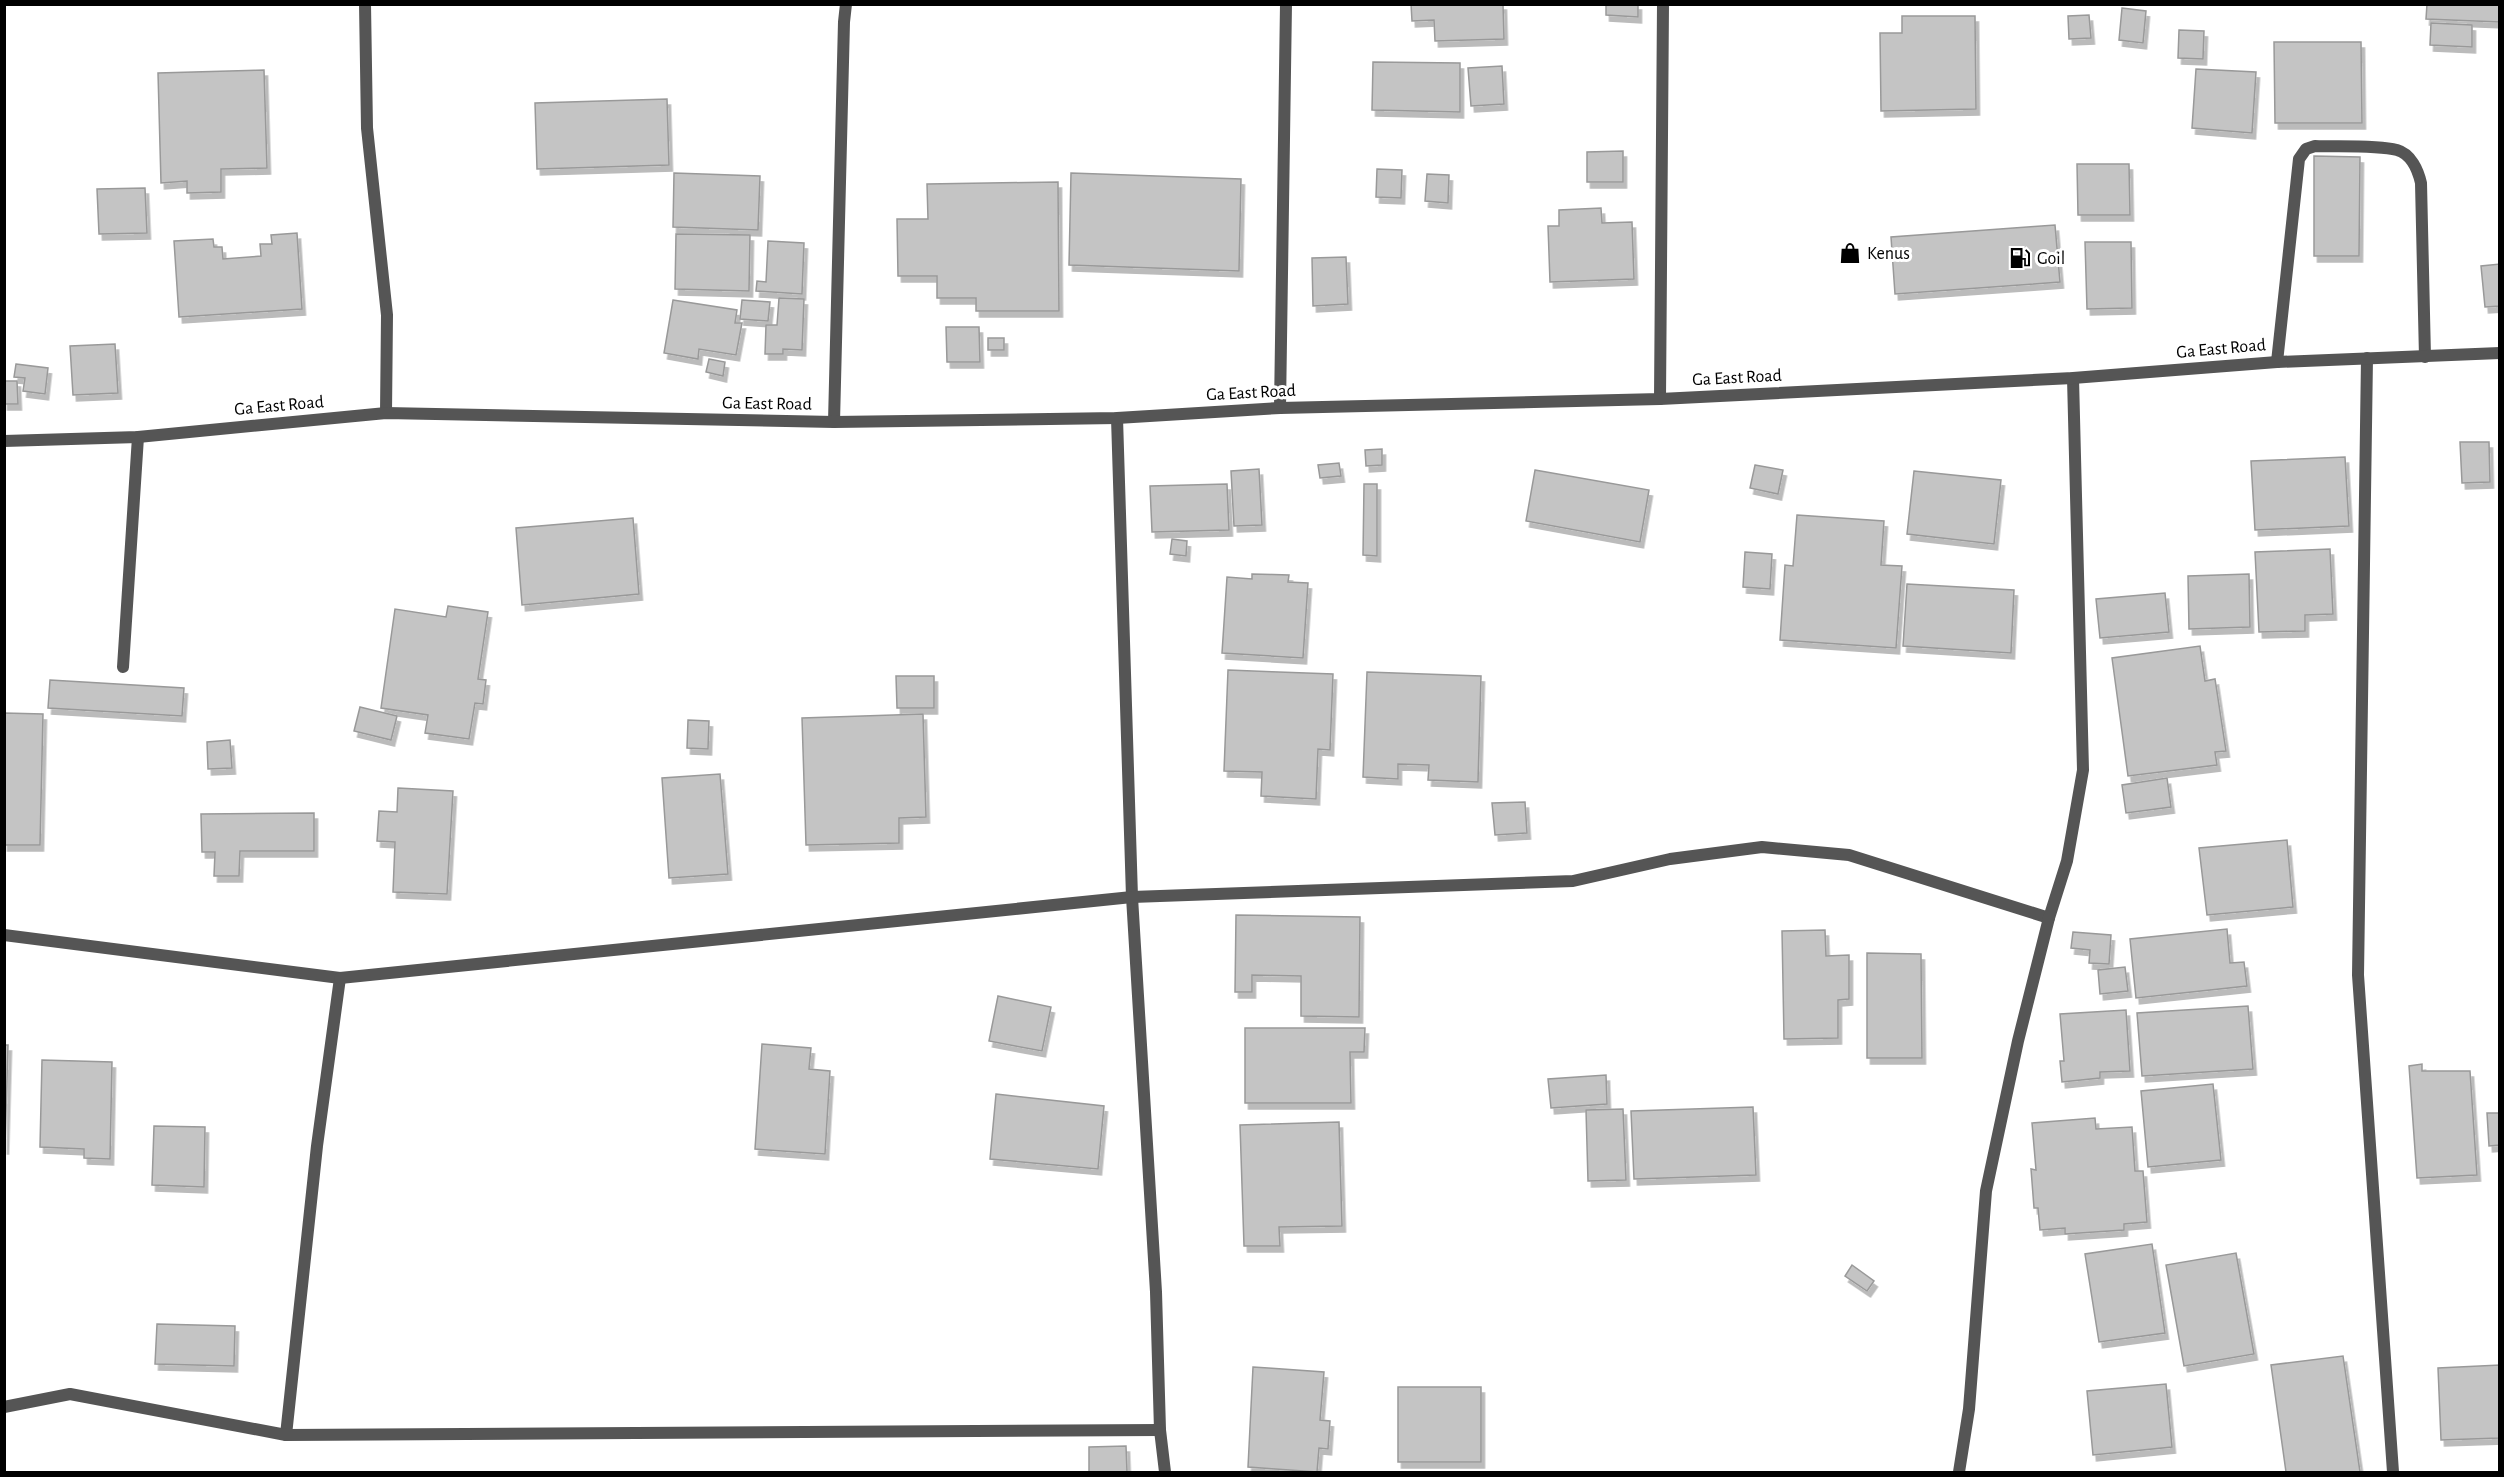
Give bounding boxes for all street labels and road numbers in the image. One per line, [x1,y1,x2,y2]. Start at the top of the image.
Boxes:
street label: Ga East Road [2176,336,2267,362]
street label: Ga East Road [1692,367,1782,389]
street label: Ga East Road [1206,382,1296,404]
street label: Ga East Road [234,393,325,419]
street label: Ga East Road [722,394,812,414]

